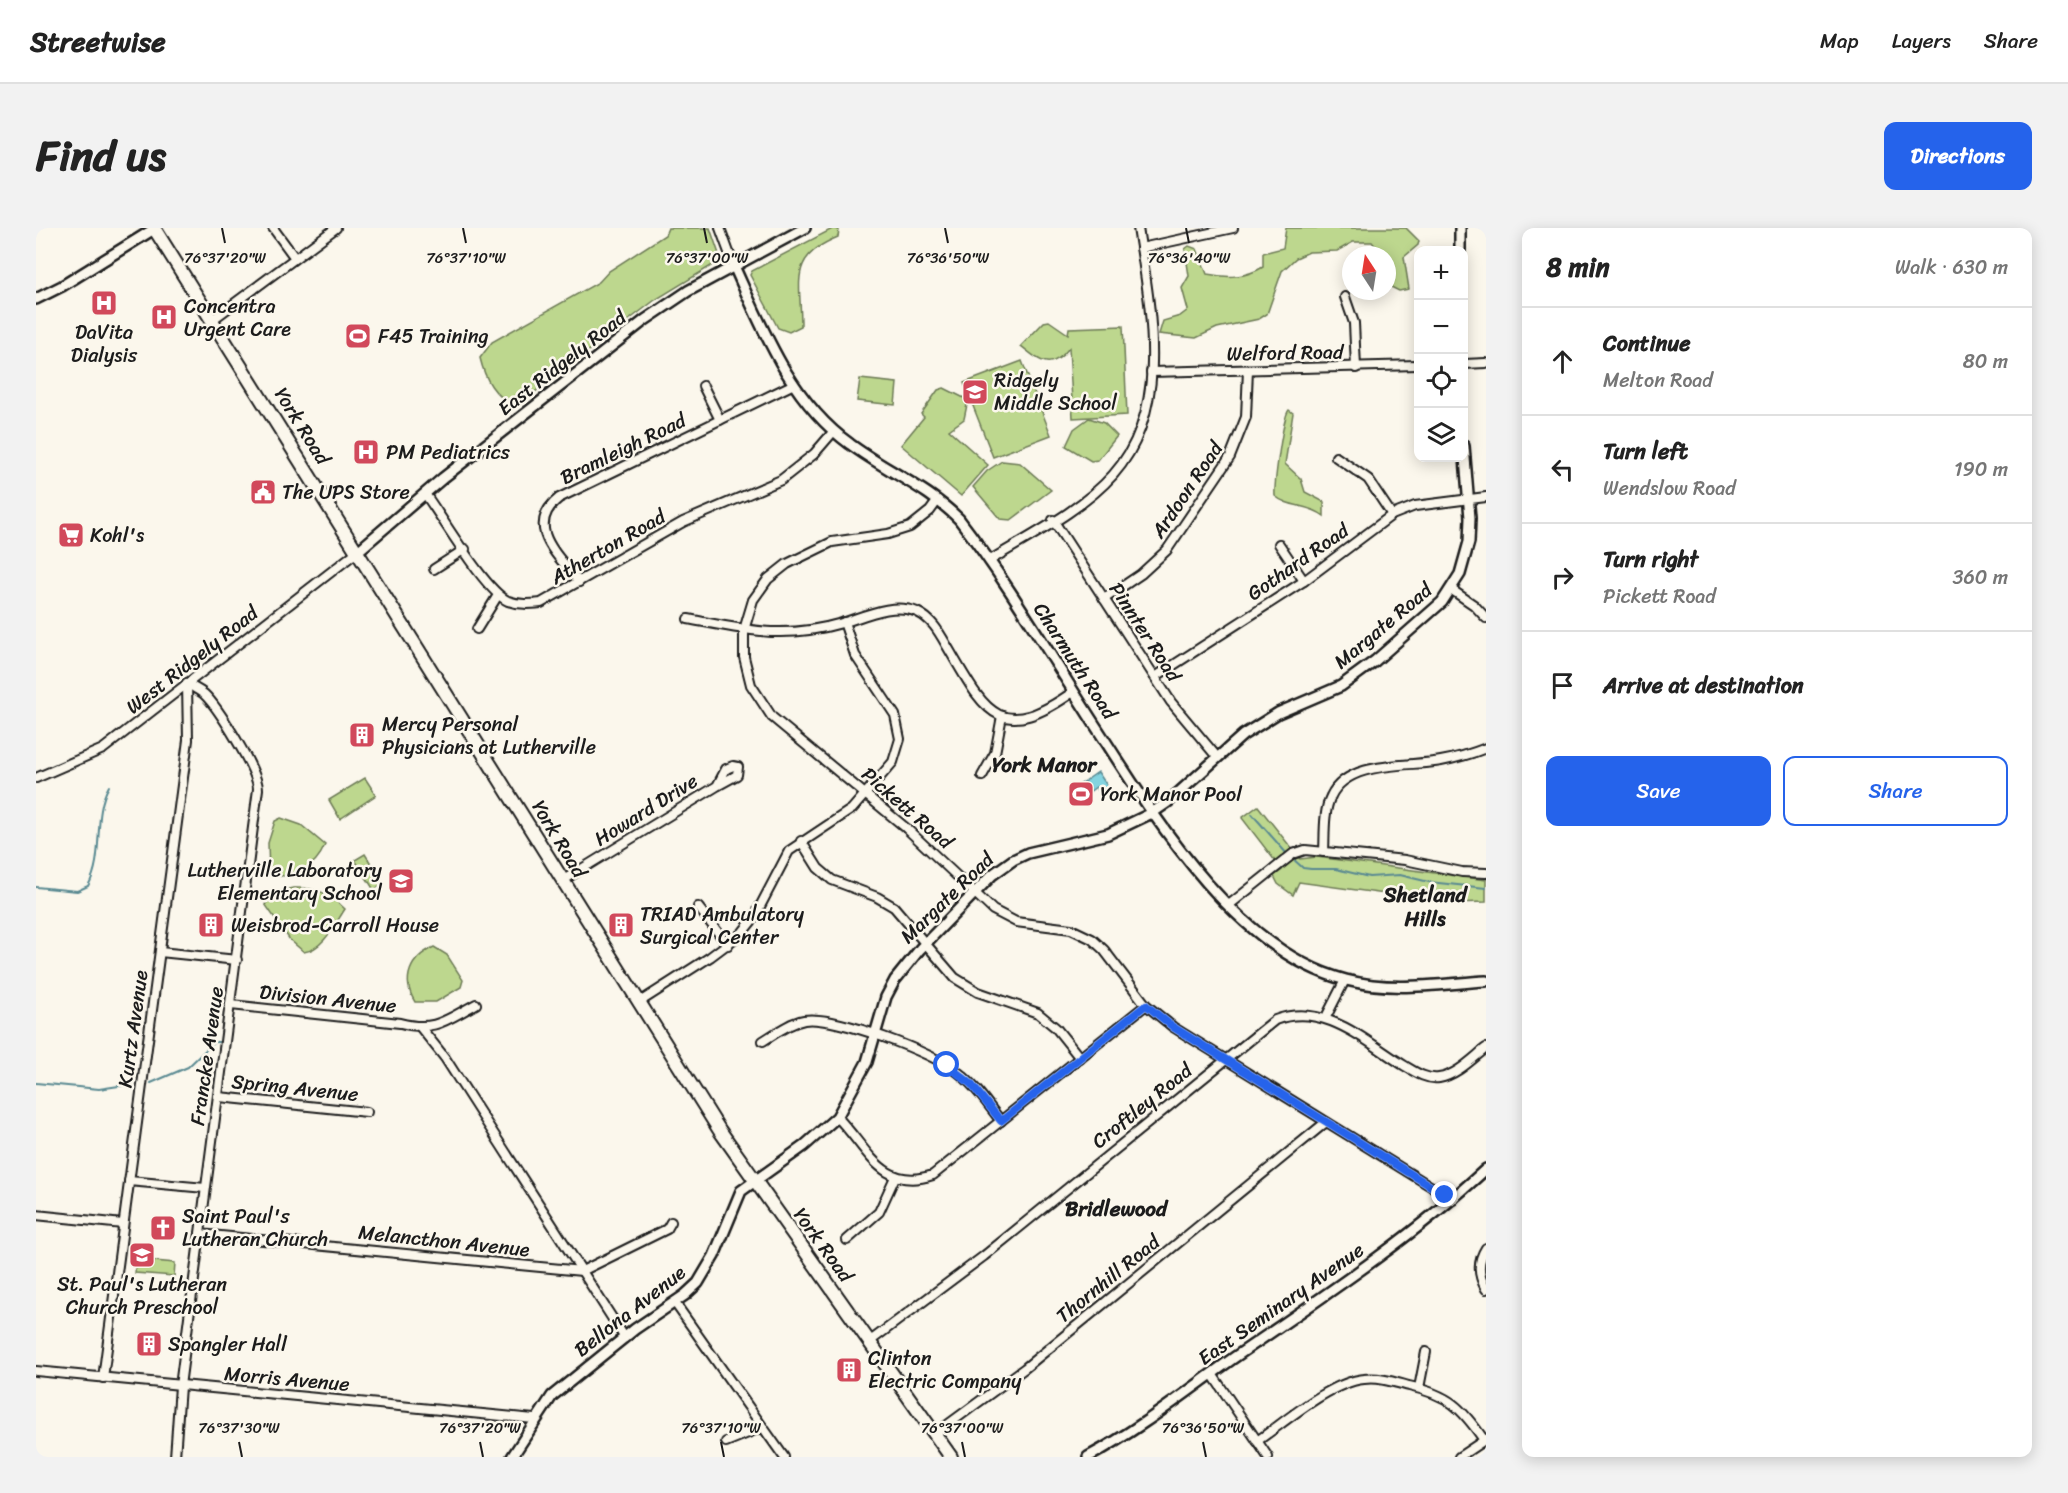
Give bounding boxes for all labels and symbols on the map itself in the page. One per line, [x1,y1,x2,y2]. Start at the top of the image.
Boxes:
text: 76°37'20"W [184,245,266,271]
text: 76°37'10"W [426,245,506,271]
text: 76°37'00"W [666,245,749,271]
text: 76°36'50"W [907,245,990,271]
text: 76°36'40"W [1148,245,1231,271]
north arrow [1342,246,1396,300]
hospital icon: DaVita Dialysis [89,288,119,318]
place label: Concentra Urgent Care [184,289,291,347]
street label: East Ridgely Road [490,300,635,425]
hospital icon: Concentra Urgent Care [149,302,179,332]
place label: DaVita Dialysis [71,315,138,373]
place label: F45 Training [378,319,489,354]
sports icon: F45 Training [343,321,373,351]
street label: Welford Road [1226,334,1345,372]
place label: Ridgely Middle School [994,363,1117,421]
school or university icon: Ridgely Middle School [960,377,990,407]
street label: York Road [264,380,340,473]
street label: Bramleigh Road [554,403,693,495]
street label: Ardoon Road [1141,433,1233,547]
place label: PM Pediatrics [386,435,511,470]
hospital icon: PM Pediatrics [351,437,381,467]
place label: The UPS Store [282,475,410,510]
public building icon: The UPS Store [248,477,278,507]
street label: Atherton Road [543,499,674,595]
street label: Gothard Road [1239,513,1358,610]
place label: Kohl's [90,518,145,553]
supermarket icon: Kohl's [56,520,86,550]
street label: Margate Road [1326,573,1442,678]
street label: Pinnter Road [1099,575,1191,690]
street label: Charmuth Road [1024,595,1127,728]
street label: West Ridgely Road [118,596,267,723]
place label: Mercy Personal Physicians at Lutherville [382,707,596,765]
building icon: Mercy Personal Physicians at Lutherville [347,720,377,750]
district label: York Manor [992,746,1098,784]
street label: Pickett Road [853,758,962,859]
street label: Howard Drive [587,764,705,856]
place label: York Manor Pool [1100,777,1243,812]
sports icon: York Manor Pool [1066,779,1096,809]
street label: York Road [522,793,597,886]
street label: Margate Road [892,843,1004,952]
place label: Lutherville Laboratory Elementary School [187,853,383,911]
school or university icon: Lutherville Laboratory Elementary School [386,866,416,896]
district label: Shetland Hills [1382,876,1468,938]
place label: TRIAD Ambulatory Surgical Center [640,897,805,955]
place label: Weisbrod-Carroll House [231,908,439,943]
building icon: Weisbrod-Carroll House [196,910,226,940]
building icon: TRIAD Ambulatory Surgical Center [606,910,636,940]
street label: Kurtz Avenue [107,968,159,1090]
street label: Division Avenue [258,974,398,1024]
street label: Francke Avenue [180,984,234,1128]
route start [933,1051,959,1077]
street label: Croftley Road [1084,1053,1201,1158]
street label: Spring Avenue [230,1064,360,1112]
route end [1431,1181,1457,1207]
district label: Bridlewood [1065,1190,1169,1228]
place label: Saint Paul's Lutheran Church [182,1199,328,1257]
street label: York Road [784,1200,863,1291]
church icon: Saint Paul's Lutheran Church [148,1213,178,1243]
street label: Melancthon Avenue [357,1215,532,1267]
street label: Thornhill Road [1048,1225,1169,1332]
street label: East Seminary Avenue [1190,1233,1372,1375]
school or university icon: St. Paul's Lutheran Church Preschool [127,1240,157,1270]
street label: Bellona Avenue [566,1256,694,1366]
place label: St. Paul's Lutheran Church Preschool [57,1267,227,1325]
place label: Spangler Hall [168,1327,288,1362]
building icon: Spangler Hall [134,1329,164,1359]
place label: Clinton Electric Company [868,1341,1022,1399]
building icon: Clinton Electric Company [834,1355,864,1385]
street label: Morris Avenue [223,1356,351,1402]
text: 76°37'30"W [198,1415,280,1441]
text: 76°37'20"W [439,1415,521,1441]
text: 76°37'10"W [681,1415,761,1441]
text: 76°37'00"W [921,1415,1004,1441]
text: 76°36'50"W [1162,1415,1245,1441]

